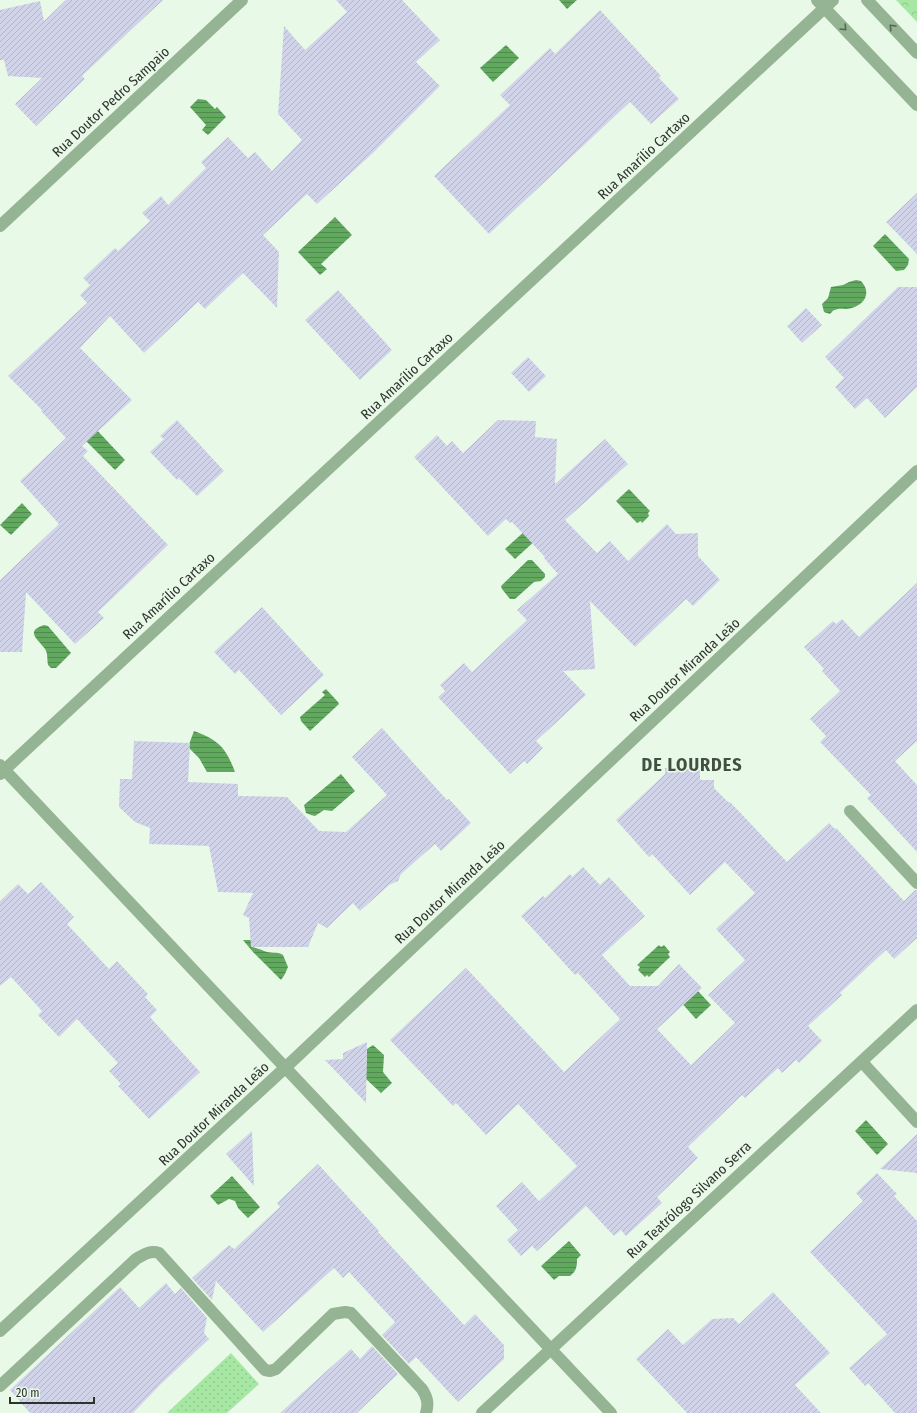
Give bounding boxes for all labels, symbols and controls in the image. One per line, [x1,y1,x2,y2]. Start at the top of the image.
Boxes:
one-way arrow [839,23,846,31]
one-way arrow [889,24,897,32]
street label: Rua Doutor Pedro Sampaio [49,43,173,161]
street label: Rua Amarílio Cartaxo [594,109,694,203]
street label: Rua Amarílio Cartaxo [357,329,457,423]
street label: Rua Amarílio Cartaxo [119,549,219,643]
street label: Rua Doutor Miranda Leão [626,614,744,726]
district label: DE LOURDES [641,754,743,776]
street label: Rua Doutor Miranda Leão [391,836,509,948]
street label: Rua Doutor Miranda Leão [155,1058,273,1170]
street label: Rua Teatrólogo Silvano Serra [623,1138,755,1262]
scale bar [10,1379,94,1405]
text: 20 m [16,1386,40,1400]

